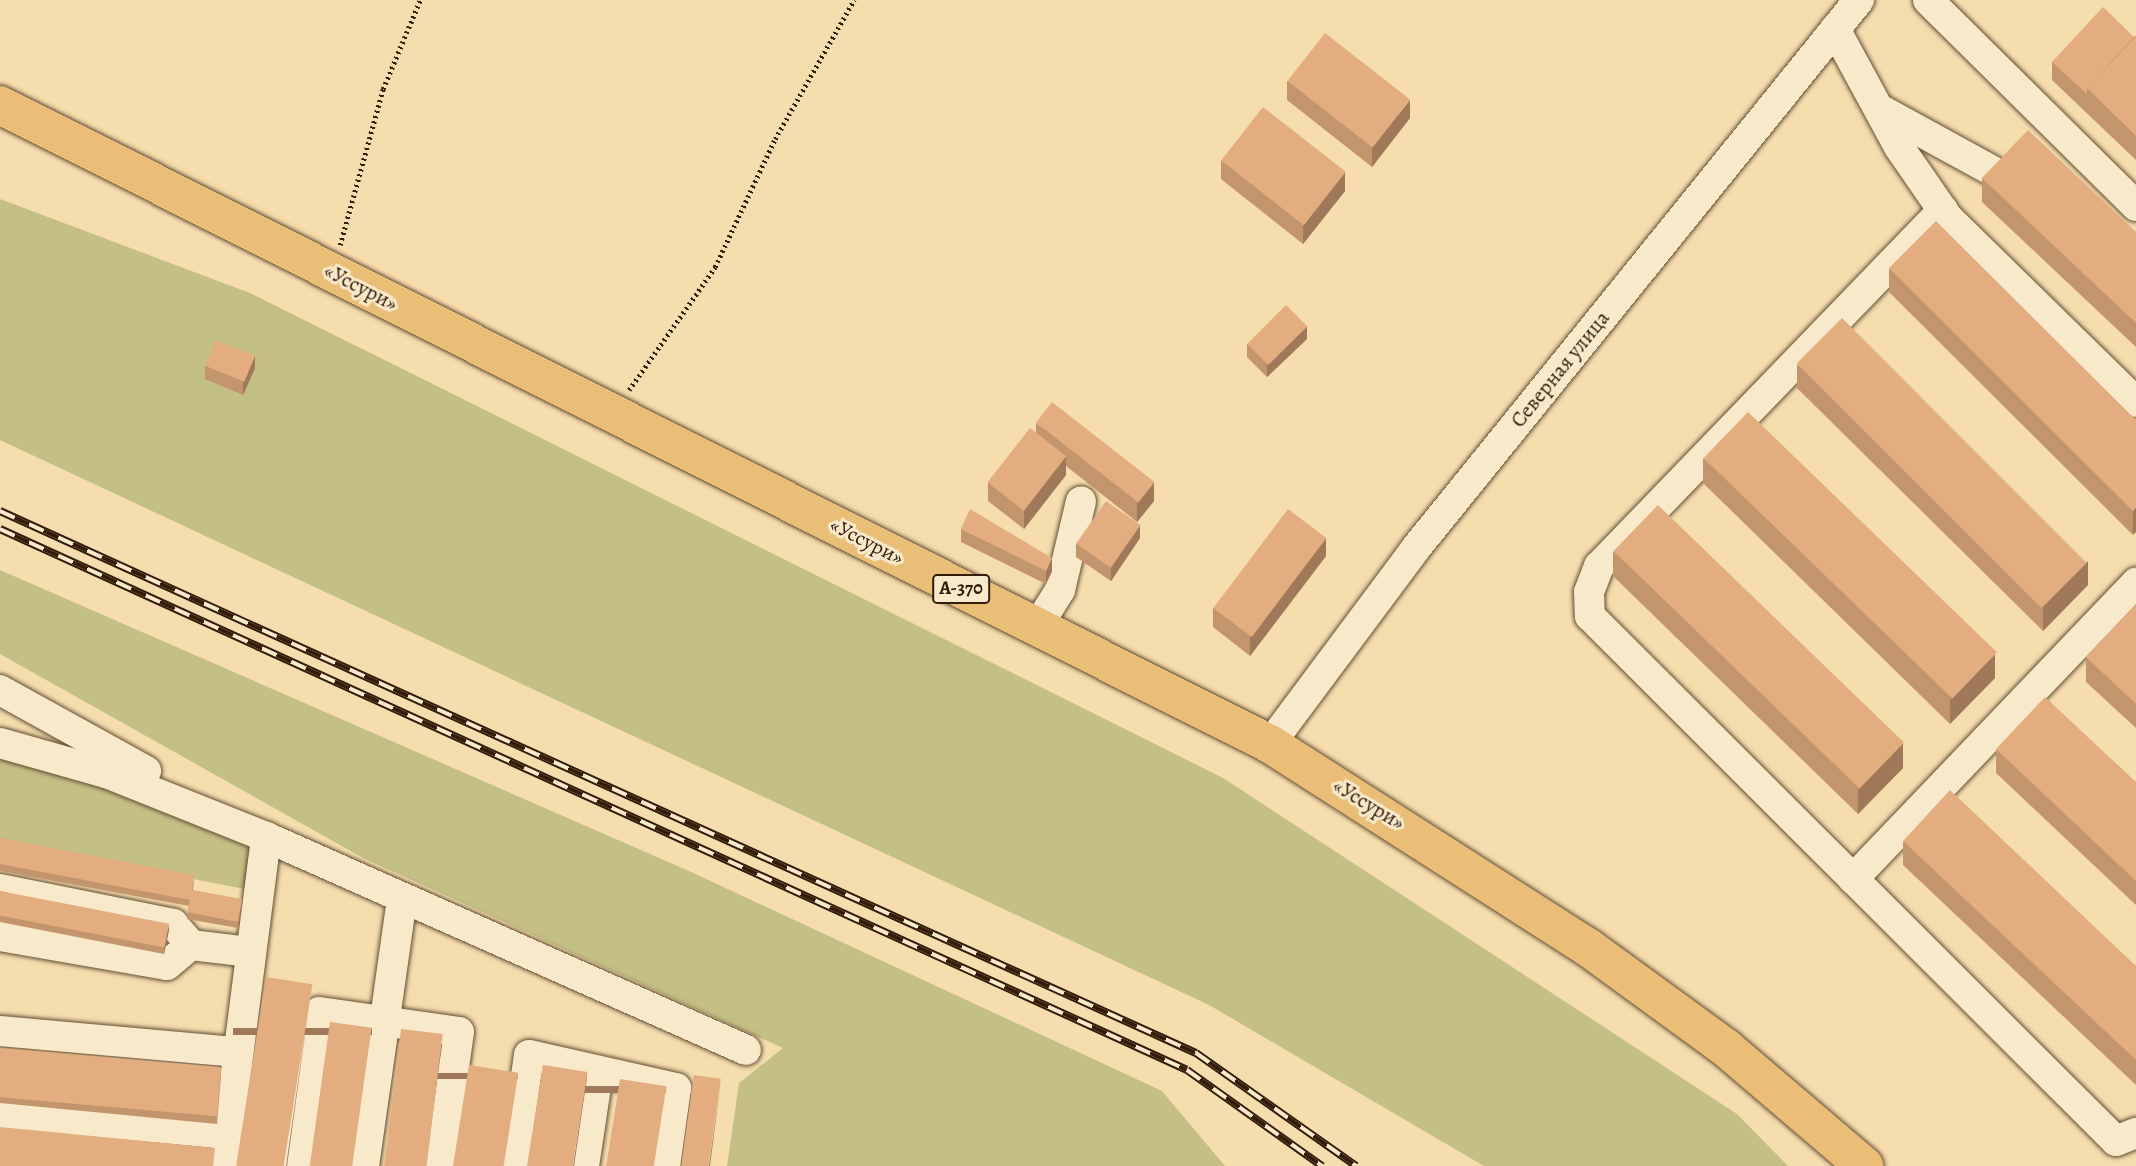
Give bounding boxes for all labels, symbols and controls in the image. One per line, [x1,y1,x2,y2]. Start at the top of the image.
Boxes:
street label: «Уссури» [320,258,402,316]
street label: Северная улица [1505,306,1615,432]
street label: «Уссури» [826,512,908,570]
road number: А-370 [931,574,991,604]
street label: «Уссури» [1329,773,1409,835]

